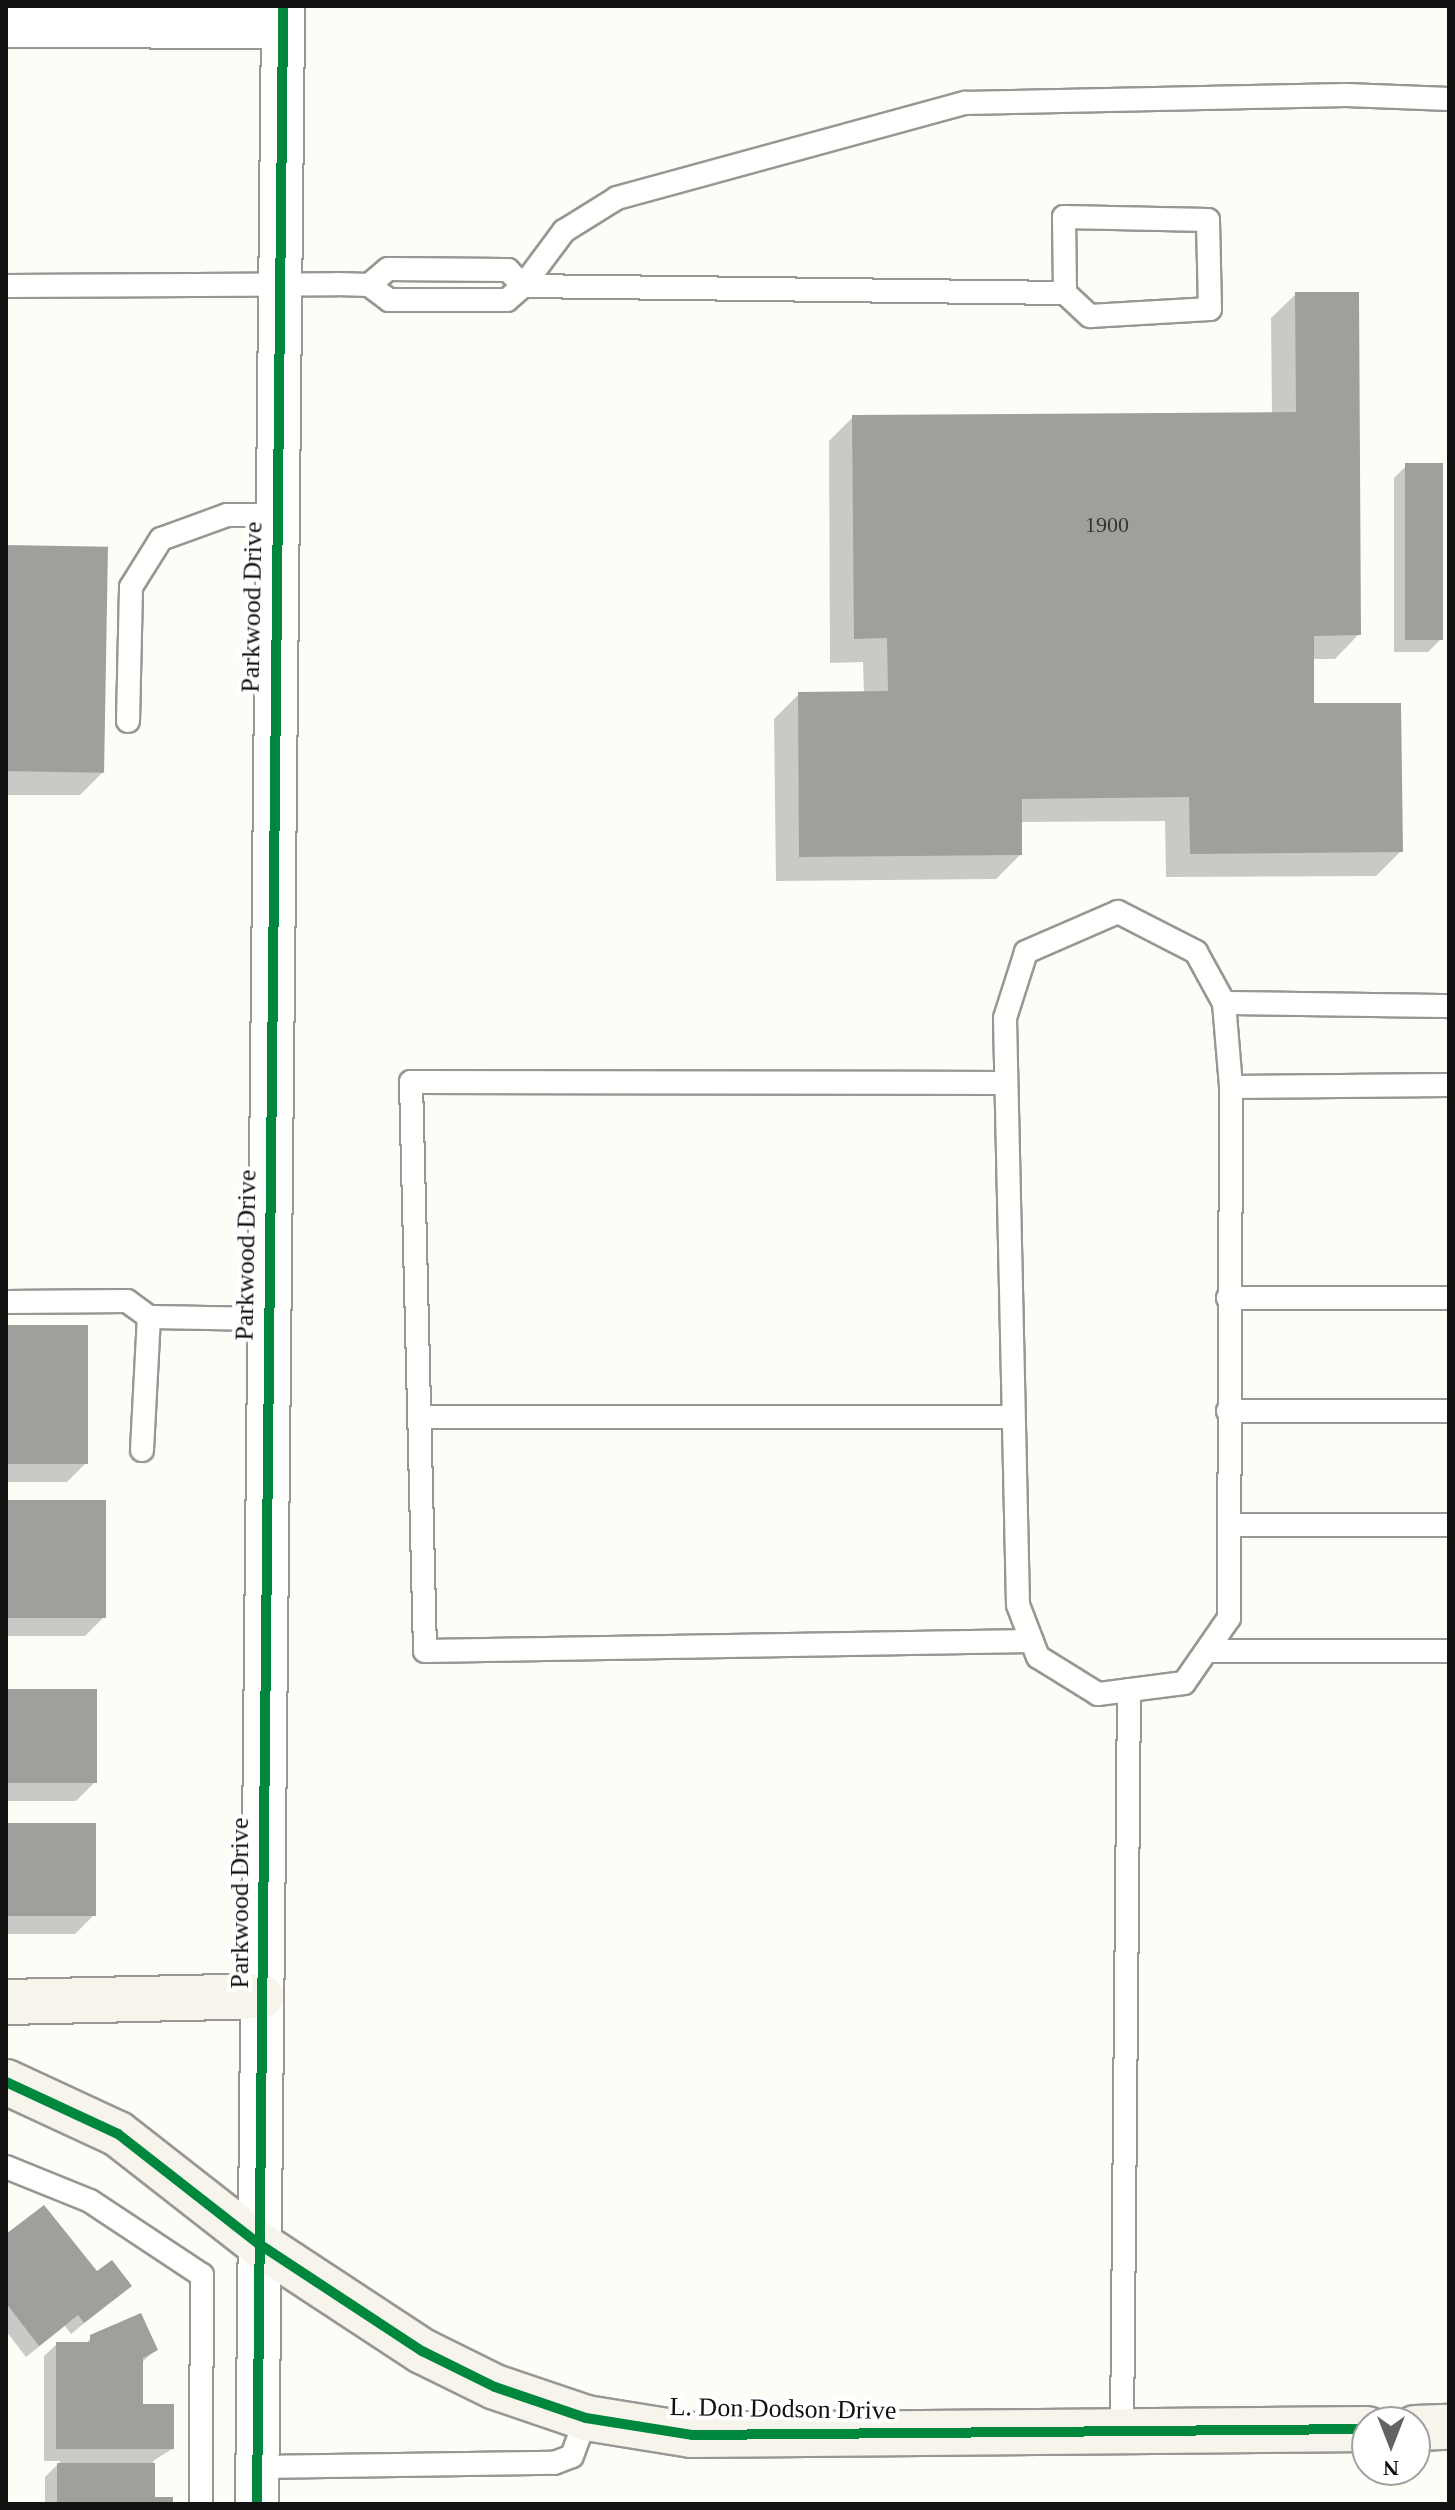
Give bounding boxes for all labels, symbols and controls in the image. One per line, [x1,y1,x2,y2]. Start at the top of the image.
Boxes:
house number: 1900 [1085,512,1129,538]
street label: Parkwood Drive [235,521,269,693]
street label: Parkwood Drive [229,1169,263,1341]
street label: Parkwood Drive [224,1817,256,1989]
street label: L. Don Dodson Drive [669,2391,897,2427]
north arrow [1351,2406,1431,2486]
text: N [1383,2456,1399,2481]

